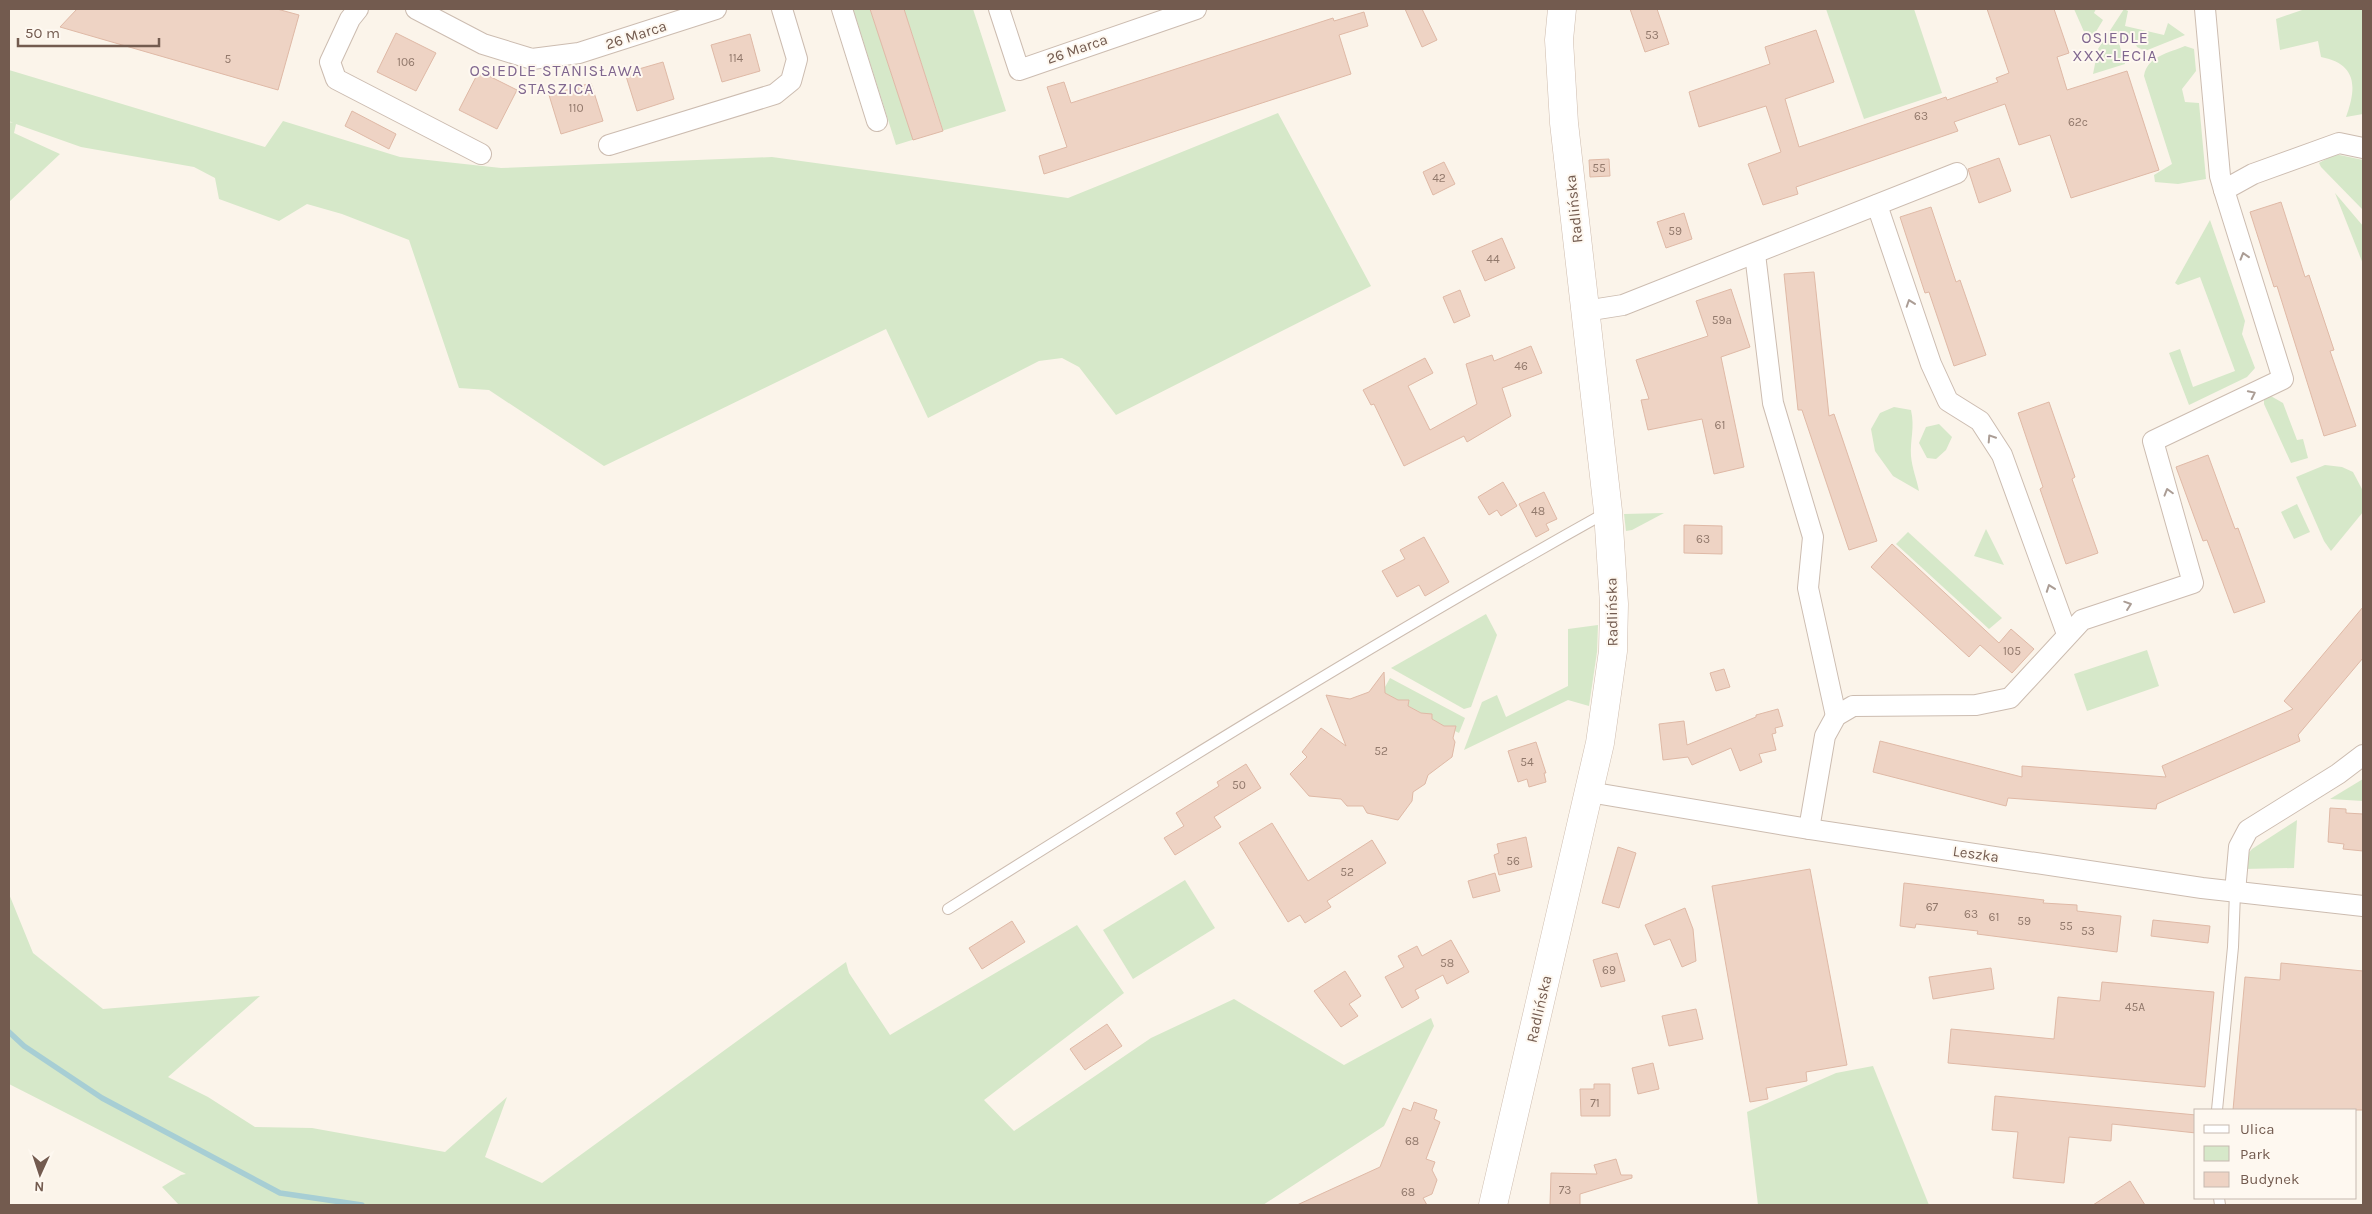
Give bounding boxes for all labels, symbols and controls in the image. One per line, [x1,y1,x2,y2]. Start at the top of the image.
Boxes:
scale bar [18,15,159,47]
street label: 26 Marca [603,17,669,53]
text: 50 m [25,24,60,42]
house number: 53 [1645,28,1659,42]
district label: OSIEDLE XXX-LECIA [2072,28,2158,65]
street label: 26 Marca [1044,30,1110,68]
house number: 114 [729,51,744,65]
house number: 5 [225,52,232,66]
house number: 106 [397,55,415,69]
district label: OSIEDLE STANISŁAWA STASZICA [470,61,642,98]
house number: 110 [568,101,584,115]
house number: 63 [1914,109,1928,123]
house number: 62c [2068,115,2088,129]
house number: 55 [1592,161,1606,175]
house number: 42 [1432,171,1446,185]
street label: Radlińska [1561,174,1587,244]
house number: 59 [1668,224,1682,238]
house number: 44 [1486,252,1500,266]
one-way arrow [2240,253,2250,261]
one-way arrow [1906,300,1916,308]
house number: 59a [1712,313,1732,327]
house number: 46 [1514,359,1528,373]
one-way arrow [2247,389,2256,400]
house number: 61 [1715,418,1725,432]
one-way arrow [1988,434,1997,443]
one-way arrow [2163,488,2173,496]
house number: 48 [1531,504,1545,518]
house number: 63 [1696,532,1710,546]
street label: Radlińska [1602,578,1622,646]
one-way arrow [2046,584,2056,593]
one-way arrow [2124,600,2132,610]
house number: 105 [2003,644,2021,658]
house number: 52 [1374,744,1388,758]
house number: 54 [1520,755,1534,769]
house number: 50 [1232,778,1246,792]
street label: Leszka [1952,842,2000,866]
house number: 56 [1506,854,1520,868]
house number: 52 [1340,865,1354,879]
house number: 67 [1926,900,1939,914]
house number: 63 [1964,907,1978,921]
house number: 61 [1989,910,1999,924]
house number: 59 [2017,914,2031,928]
house number: 55 [2059,919,2073,933]
house number: 53 [2081,924,2095,938]
house number: 58 [1440,956,1454,970]
house number: 69 [1602,963,1616,977]
street label: Radlińska [1523,974,1555,1044]
house number: 45A [2125,1000,2145,1014]
house number: 71 [1590,1096,1600,1110]
legend [2194,1109,2357,1199]
text: Ulica [2240,1120,2274,1138]
house number: 68 [1405,1134,1419,1148]
text: Park [2240,1145,2270,1163]
north arrow [15,1149,65,1199]
text: Budynek [2240,1170,2299,1188]
text: N [34,1178,45,1195]
house number: 73 [1559,1183,1571,1197]
house number: 68 [1401,1185,1415,1199]

